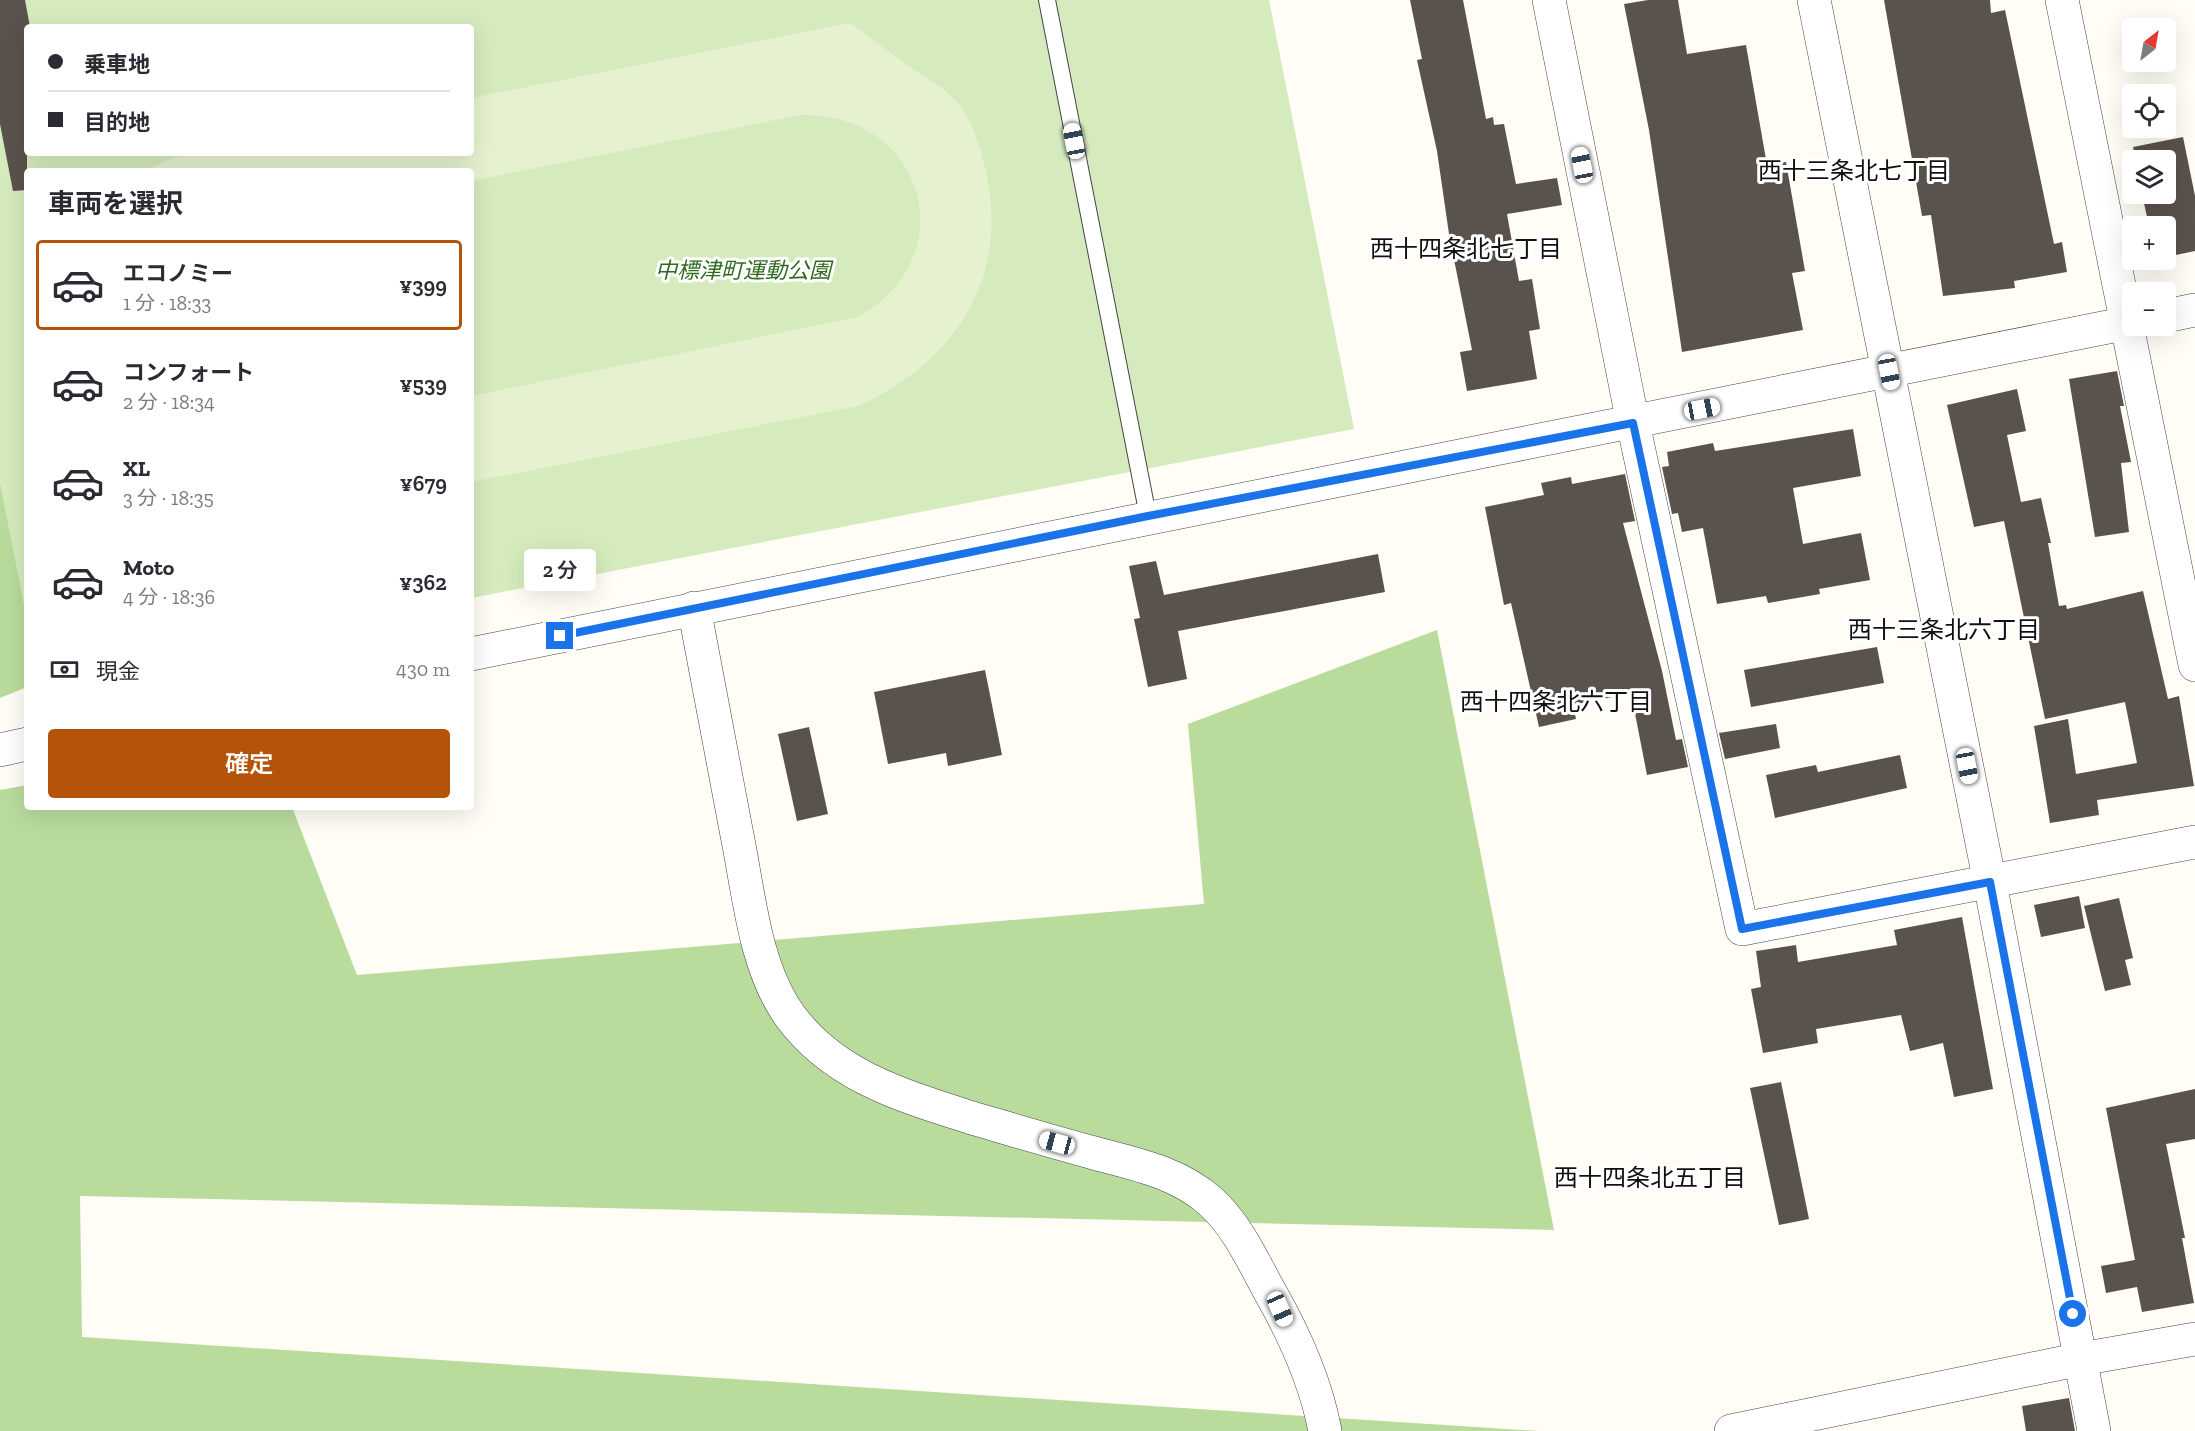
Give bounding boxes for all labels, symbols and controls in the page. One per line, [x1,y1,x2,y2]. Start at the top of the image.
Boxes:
north arrow [2122,18,2176,72]
map controls [2122,18,2176,336]
text: 乗車地 [84,51,150,78]
button: locate [2122,84,2176,138]
text: 目的地 [84,109,150,136]
car [1062,122,1086,160]
car [1570,146,1594,184]
button: layers [2122,150,2176,204]
district label: 西十三条北七丁目 [1758,156,1950,185]
text: 車両を選択 [48,188,183,220]
button: + [2122,216,2176,270]
district label: 西十四条北七丁目 [1370,234,1562,263]
park label: 中標津町運動公園 [655,257,834,284]
icon: car [51,258,105,312]
text: エコノミー [123,260,233,287]
text: ¥399 [399,272,447,299]
button: − [2122,282,2176,336]
text: 1 分 · 18:33 [123,291,211,315]
car [1877,353,1901,391]
icon: car [51,357,105,411]
text: コンフォート [123,359,254,386]
text: ¥539 [399,371,447,398]
text: 2 分 · 18:34 [123,390,215,414]
car [1683,397,1721,421]
text: XL [123,455,150,482]
icon: car [51,456,105,510]
text: ¥679 [400,470,447,497]
text: 3 分 · 18:35 [123,486,214,510]
callout: 2 分 [524,549,596,591]
text: Moto [123,554,174,581]
icon: car [51,555,105,609]
text: 2 分 [543,558,577,582]
text: ¥362 [399,569,447,596]
text: 4 分 · 18:36 [123,585,215,609]
district label: 西十三条北六丁目 [1848,615,2040,644]
route end [546,622,573,649]
icon: cash [48,653,81,686]
text: 430 m [396,657,450,681]
text: 現金 [96,658,140,685]
district label: 西十四条北六丁目 [1460,687,1652,716]
button: 確定 [48,729,450,798]
car [1955,747,1979,785]
car [1037,1130,1077,1156]
district label: 西十四条北五丁目 [1554,1163,1746,1192]
car [1264,1289,1296,1329]
route start [2059,1300,2086,1327]

